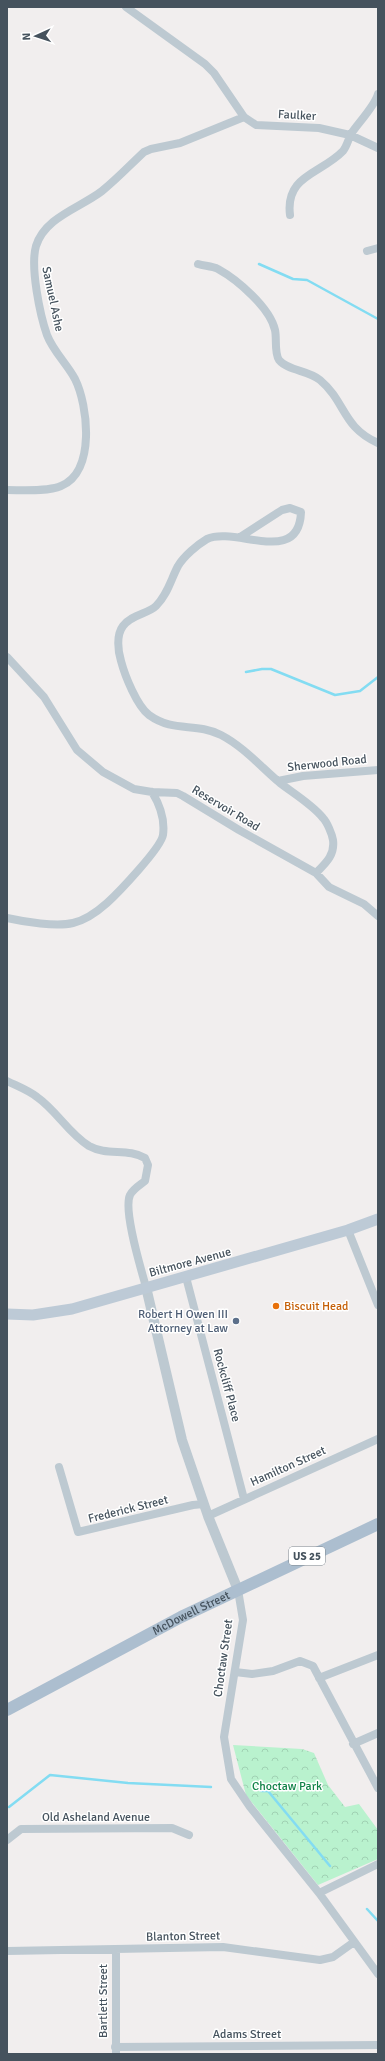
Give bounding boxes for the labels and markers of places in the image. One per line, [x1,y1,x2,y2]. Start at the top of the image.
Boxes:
place label: Biscuit Head [284,1299,348,1314]
marker: Biscuit Head [271,1301,281,1311]
place label: Robert H Owen III Attorney at Law [138,1307,228,1336]
marker: Robert H Owen III Attorney at Law [231,1316,241,1326]

